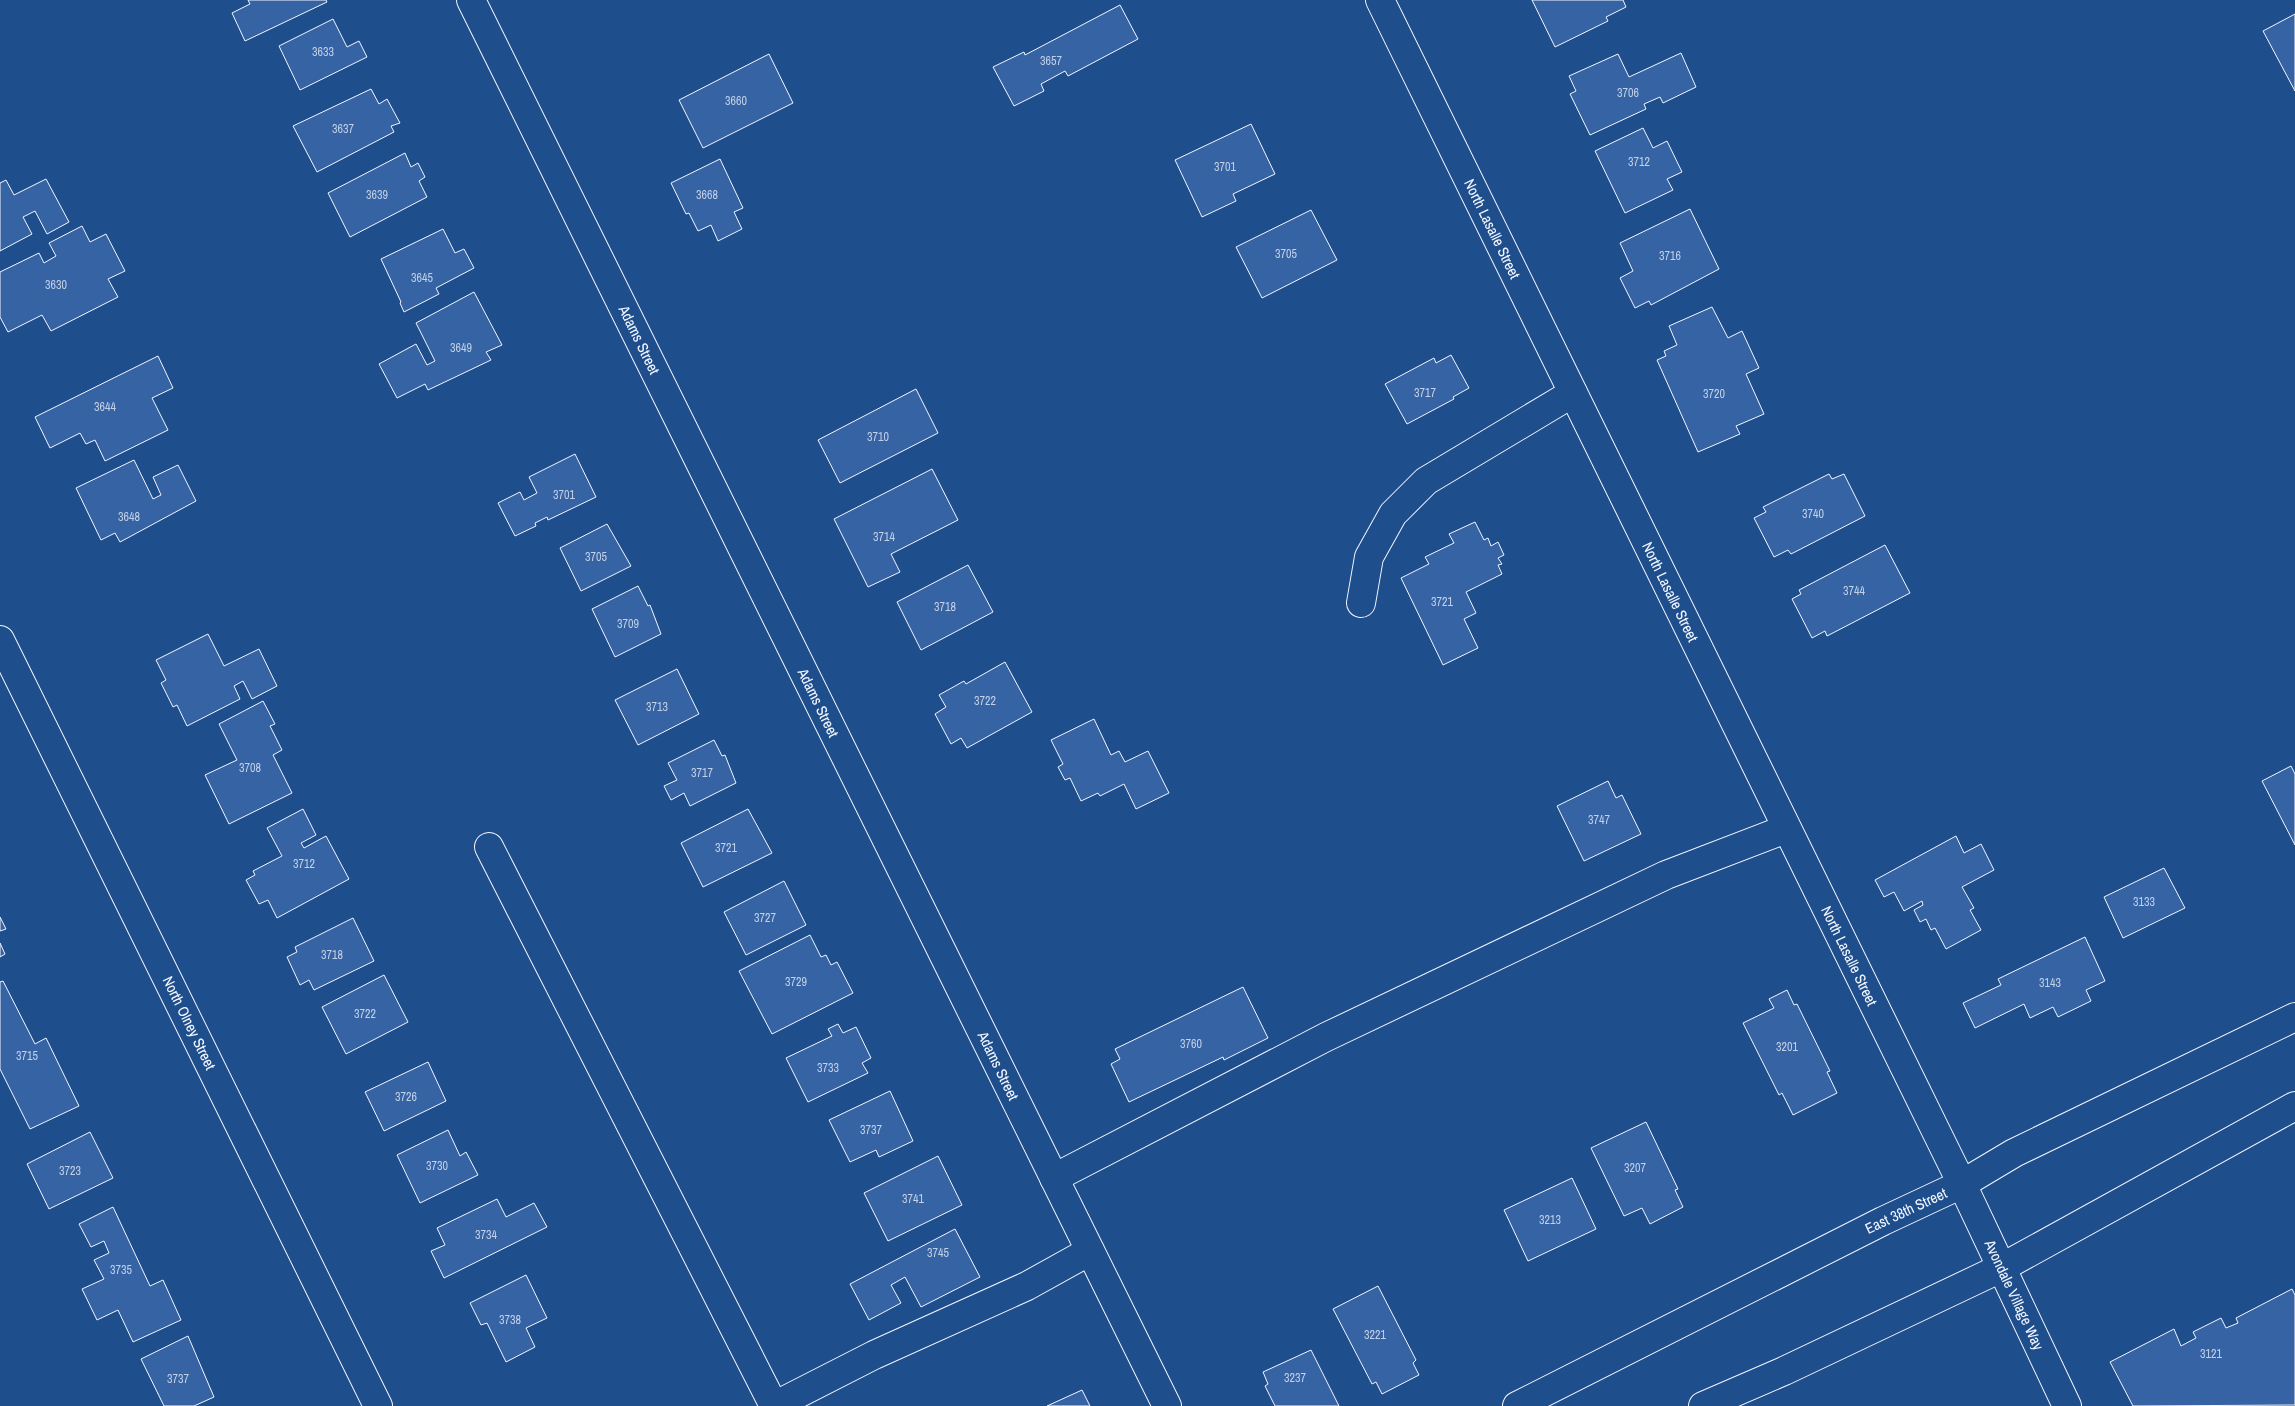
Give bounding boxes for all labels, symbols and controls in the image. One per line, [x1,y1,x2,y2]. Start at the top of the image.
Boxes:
house number: 3633 [312,44,334,60]
house number: 3657 [1040,53,1062,69]
house number: 3706 [1617,85,1639,101]
house number: 3660 [725,93,747,109]
house number: 3637 [332,121,354,137]
house number: 3712 [1628,154,1650,170]
house number: 3701 [1214,159,1236,175]
street label: North Lasalle Street [1459,175,1526,283]
house number: 3639 [366,187,388,203]
house number: 3668 [696,187,718,203]
house number: 3705 [1275,246,1297,262]
house number: 3716 [1659,248,1681,264]
house number: 3645 [411,270,433,286]
house number: 3630 [45,277,67,293]
street label: Adams Street [613,301,665,378]
house number: 3649 [450,340,472,356]
house number: 3717 [1414,385,1436,401]
house number: 3720 [1703,386,1725,402]
house number: 3644 [94,399,116,415]
house number: 3710 [867,429,889,445]
house number: 3701 [553,487,575,503]
house number: 3740 [1802,506,1824,522]
house number: 3648 [118,509,140,525]
house number: 3714 [873,529,895,545]
street label: North Lasalle Street [1637,538,1704,646]
house number: 3705 [585,549,607,565]
house number: 3744 [1843,583,1865,599]
house number: 3721 [1431,594,1453,610]
house number: 3718 [934,599,956,615]
house number: 3709 [617,616,639,632]
street label: Adams Street [792,664,844,741]
house number: 3722 [974,693,996,709]
house number: 3713 [646,699,668,715]
house number: 3708 [239,760,261,776]
house number: 3717 [691,765,713,781]
house number: 3747 [1588,812,1610,828]
house number: 3721 [715,840,737,856]
house number: 3712 [293,856,315,872]
house number: 3133 [2133,894,2155,910]
street label: North Lasalle Street [1816,902,1883,1010]
house number: 3727 [754,910,776,926]
house number: 3718 [321,947,343,963]
street label: North Olney Street [158,972,221,1074]
house number: 3729 [785,974,807,990]
house number: 3143 [2039,975,2061,991]
house number: 3722 [354,1006,376,1022]
street label: Adams Street [972,1027,1024,1104]
house number: 3760 [1180,1036,1202,1052]
house number: 3201 [1776,1039,1798,1055]
house number: 3715 [16,1048,38,1064]
house number: 3733 [817,1060,839,1076]
house number: 3726 [395,1089,417,1105]
house number: 3737 [860,1122,882,1138]
house number: 3730 [426,1158,448,1174]
house number: 3207 [1624,1160,1646,1176]
house number: 3723 [59,1163,81,1179]
street label: East 38th Street [1861,1182,1951,1239]
house number: 3741 [902,1191,924,1207]
house number: 3213 [1539,1212,1561,1228]
house number: 3734 [475,1227,497,1243]
street label: Avondale Village Way [1979,1235,2050,1354]
house number: 3745 [927,1245,949,1261]
house number: 3735 [110,1262,132,1278]
house number: 3738 [499,1312,521,1328]
house number: 3221 [1364,1327,1386,1343]
house number: 3121 [2200,1346,2222,1362]
house number: 3237 [1284,1370,1306,1386]
house number: 3737 [167,1371,189,1387]

